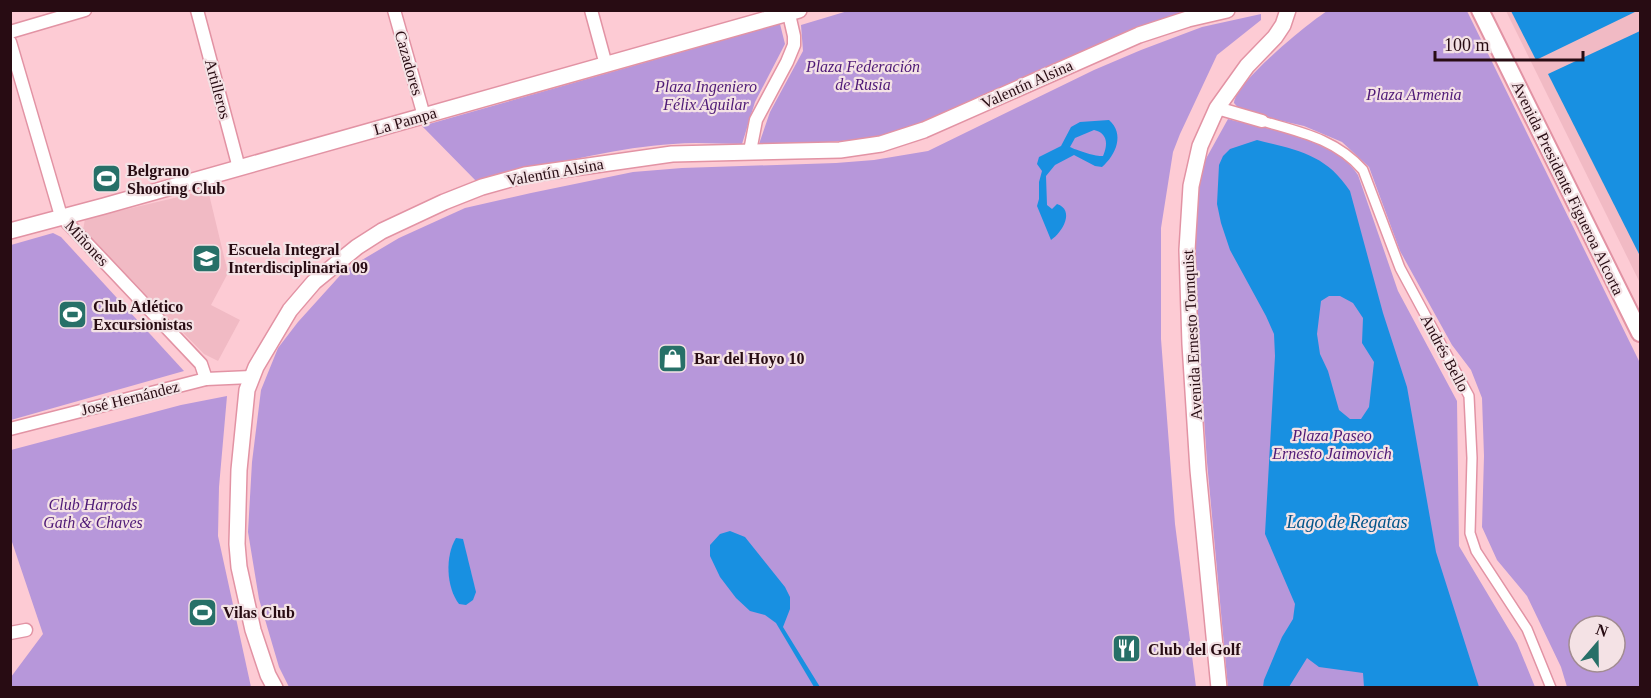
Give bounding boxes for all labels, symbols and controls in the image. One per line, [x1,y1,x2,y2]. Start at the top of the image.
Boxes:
scale bar [1435,24,1584,62]
street label: Cazadores [392,29,426,97]
text: 100 m [1444,35,1490,55]
street label: Valentín Alsina [979,56,1075,112]
street label: Artilleros [202,57,234,121]
park label: Plaza Federación de Rusia [805,58,920,93]
park label: Plaza Ingeniero Félix Aguilar [654,78,757,114]
street label: Avenida Presidente Figueroa Alcorta [1508,78,1627,298]
park label: Plaza Armenia [1365,86,1462,103]
street label: La Pampa [372,104,439,139]
street label: Valentín Alsina [505,155,605,189]
place label: Belgrano Shooting Club [127,162,225,198]
sports icon: Belgrano Shooting Club [90,163,122,195]
street label: Miñones [62,217,112,269]
place label: Escuela Integral Interdisciplinaria 09 [228,241,368,277]
school or university icon: Escuela Integral Interdisciplinaria 09 [191,242,223,274]
street label: Avenida Ernesto Tornquist [1179,249,1206,421]
place label: Club Atlético Excursionistas [93,298,193,333]
sports icon: Club Atlético Excursionistas [56,299,88,331]
street label: Andrés Bello [1418,312,1472,394]
shop icon: Bar del Hoyo 10 [657,342,689,374]
place label: Bar del Hoyo 10 [694,350,804,368]
street label: José Hernández [79,378,181,418]
park label: Plaza Paseo Ernesto Jaimovich [1271,427,1392,462]
park label: Club Harrods Gath & Chaves [43,496,143,531]
water label: Lago de Regatas [1286,512,1408,532]
sports icon: Vilas Club [186,596,218,628]
place label: Vilas Club [223,604,295,621]
north arrow [1567,614,1627,674]
text: N [1594,620,1611,640]
restaurant icon: Club del Golf [1111,633,1143,665]
place label: Club del Golf [1148,641,1241,658]

